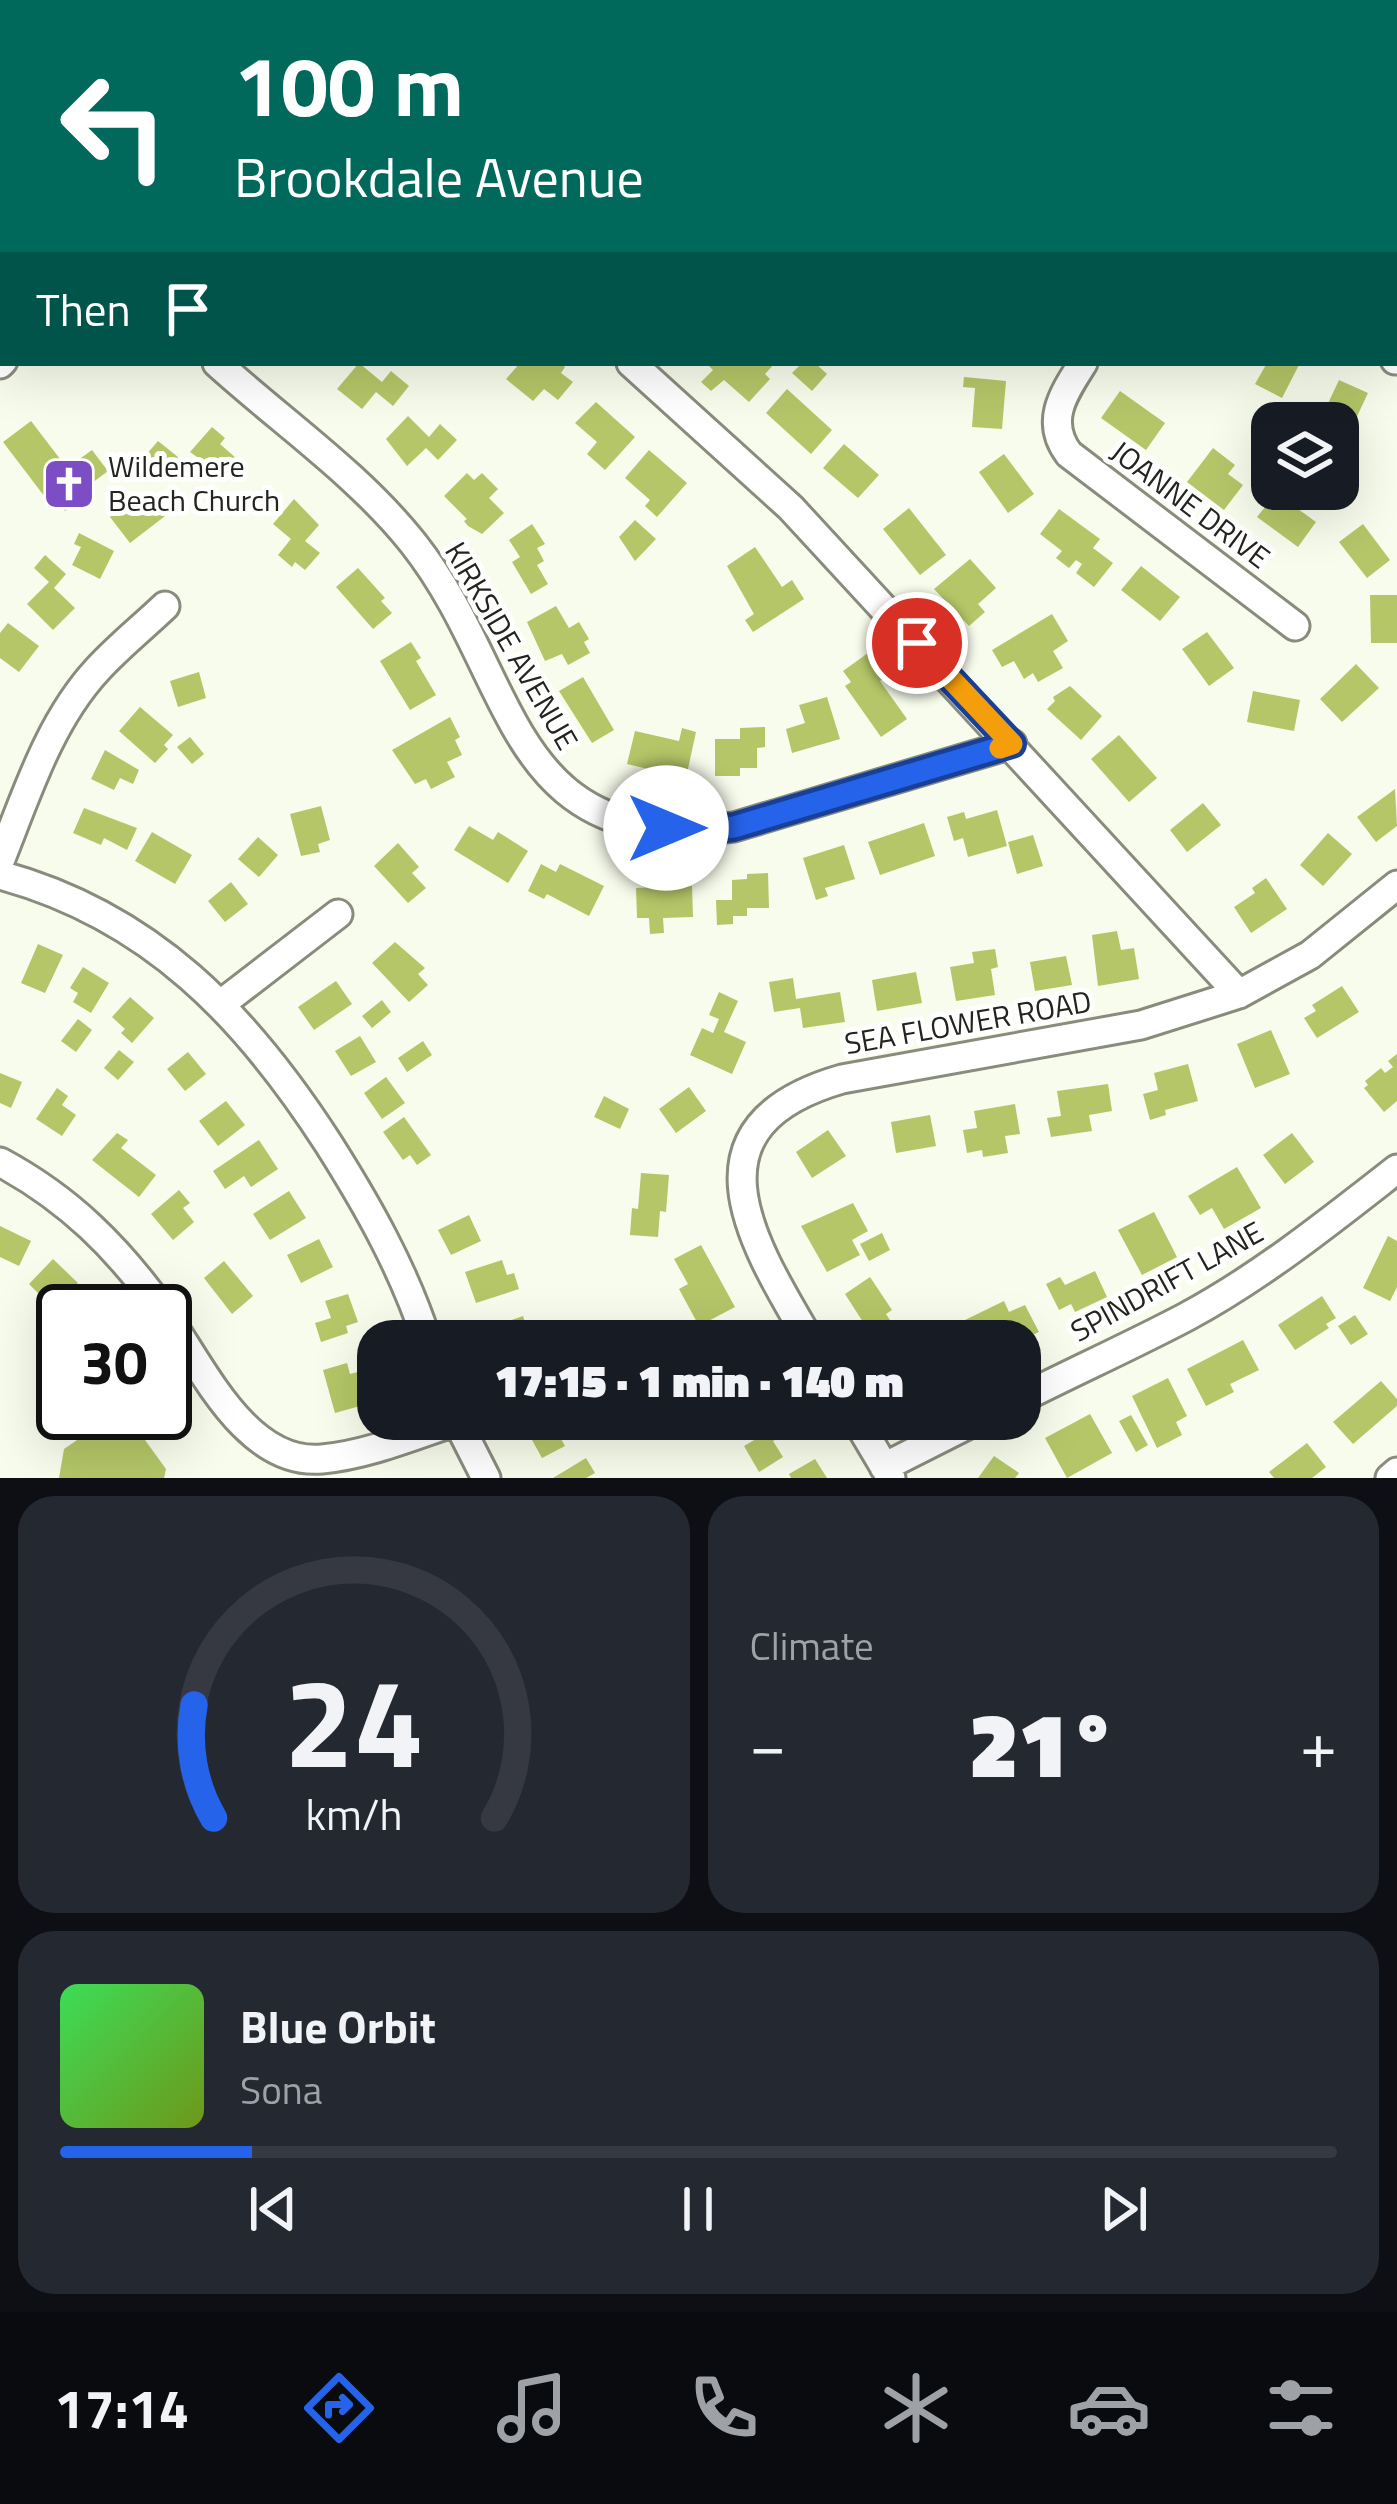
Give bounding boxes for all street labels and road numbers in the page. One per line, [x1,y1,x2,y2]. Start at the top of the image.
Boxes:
street label: JOANNE DRIVE [1101,429,1280,579]
street label: KIRKSIDE AVENUE [434,533,590,758]
street label: SEA FLOWER ROAD [841,978,1095,1066]
street label: SPINDRIFT LANE [1062,1209,1271,1353]

